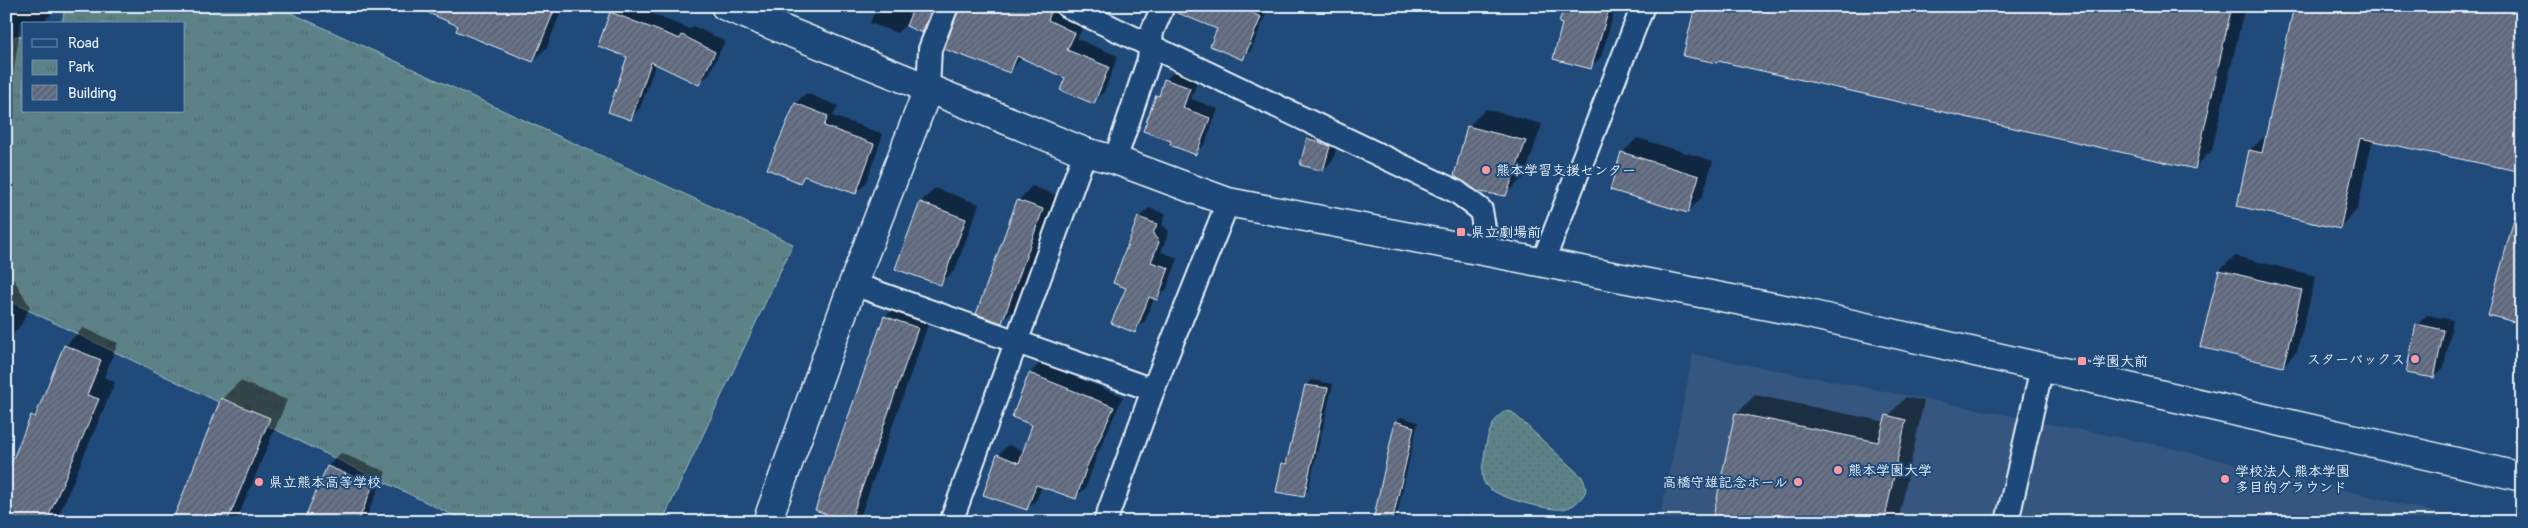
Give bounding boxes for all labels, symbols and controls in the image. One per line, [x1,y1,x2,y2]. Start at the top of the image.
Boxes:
legend [22,22,185,112]
text: Road [68,34,99,53]
text: Park [68,58,95,77]
text: Building [68,84,116,103]
place label: 熊本学習支援センター [1496,162,1636,179]
marker: 熊本学習支援センター [1480,164,1492,176]
place label: 県立劇場前 [1471,224,1541,241]
marker: 県立劇場前 [1455,226,1467,238]
place label: スターバックス [2307,351,2405,368]
place label: 学園大前 [2092,353,2148,370]
marker: スターバックス [2409,353,2421,365]
marker: 学園大前 [2076,355,2088,367]
place label: 熊本学園大学 [1848,462,1932,479]
place label: 学校法人 熊本学園 多目的グラウンド [2235,463,2350,496]
marker: 熊本学園大学 [1832,464,1844,476]
marker: 学校法人 熊本学園 多目的グラウンド [2219,473,2231,485]
place label: 県立熊本高等学校 [269,474,381,491]
place label: 高橋守雄記念ホール [1663,474,1788,491]
marker: 県立熊本高等学校 [253,476,265,488]
marker: 高橋守雄記念ホール [1792,476,1804,488]

